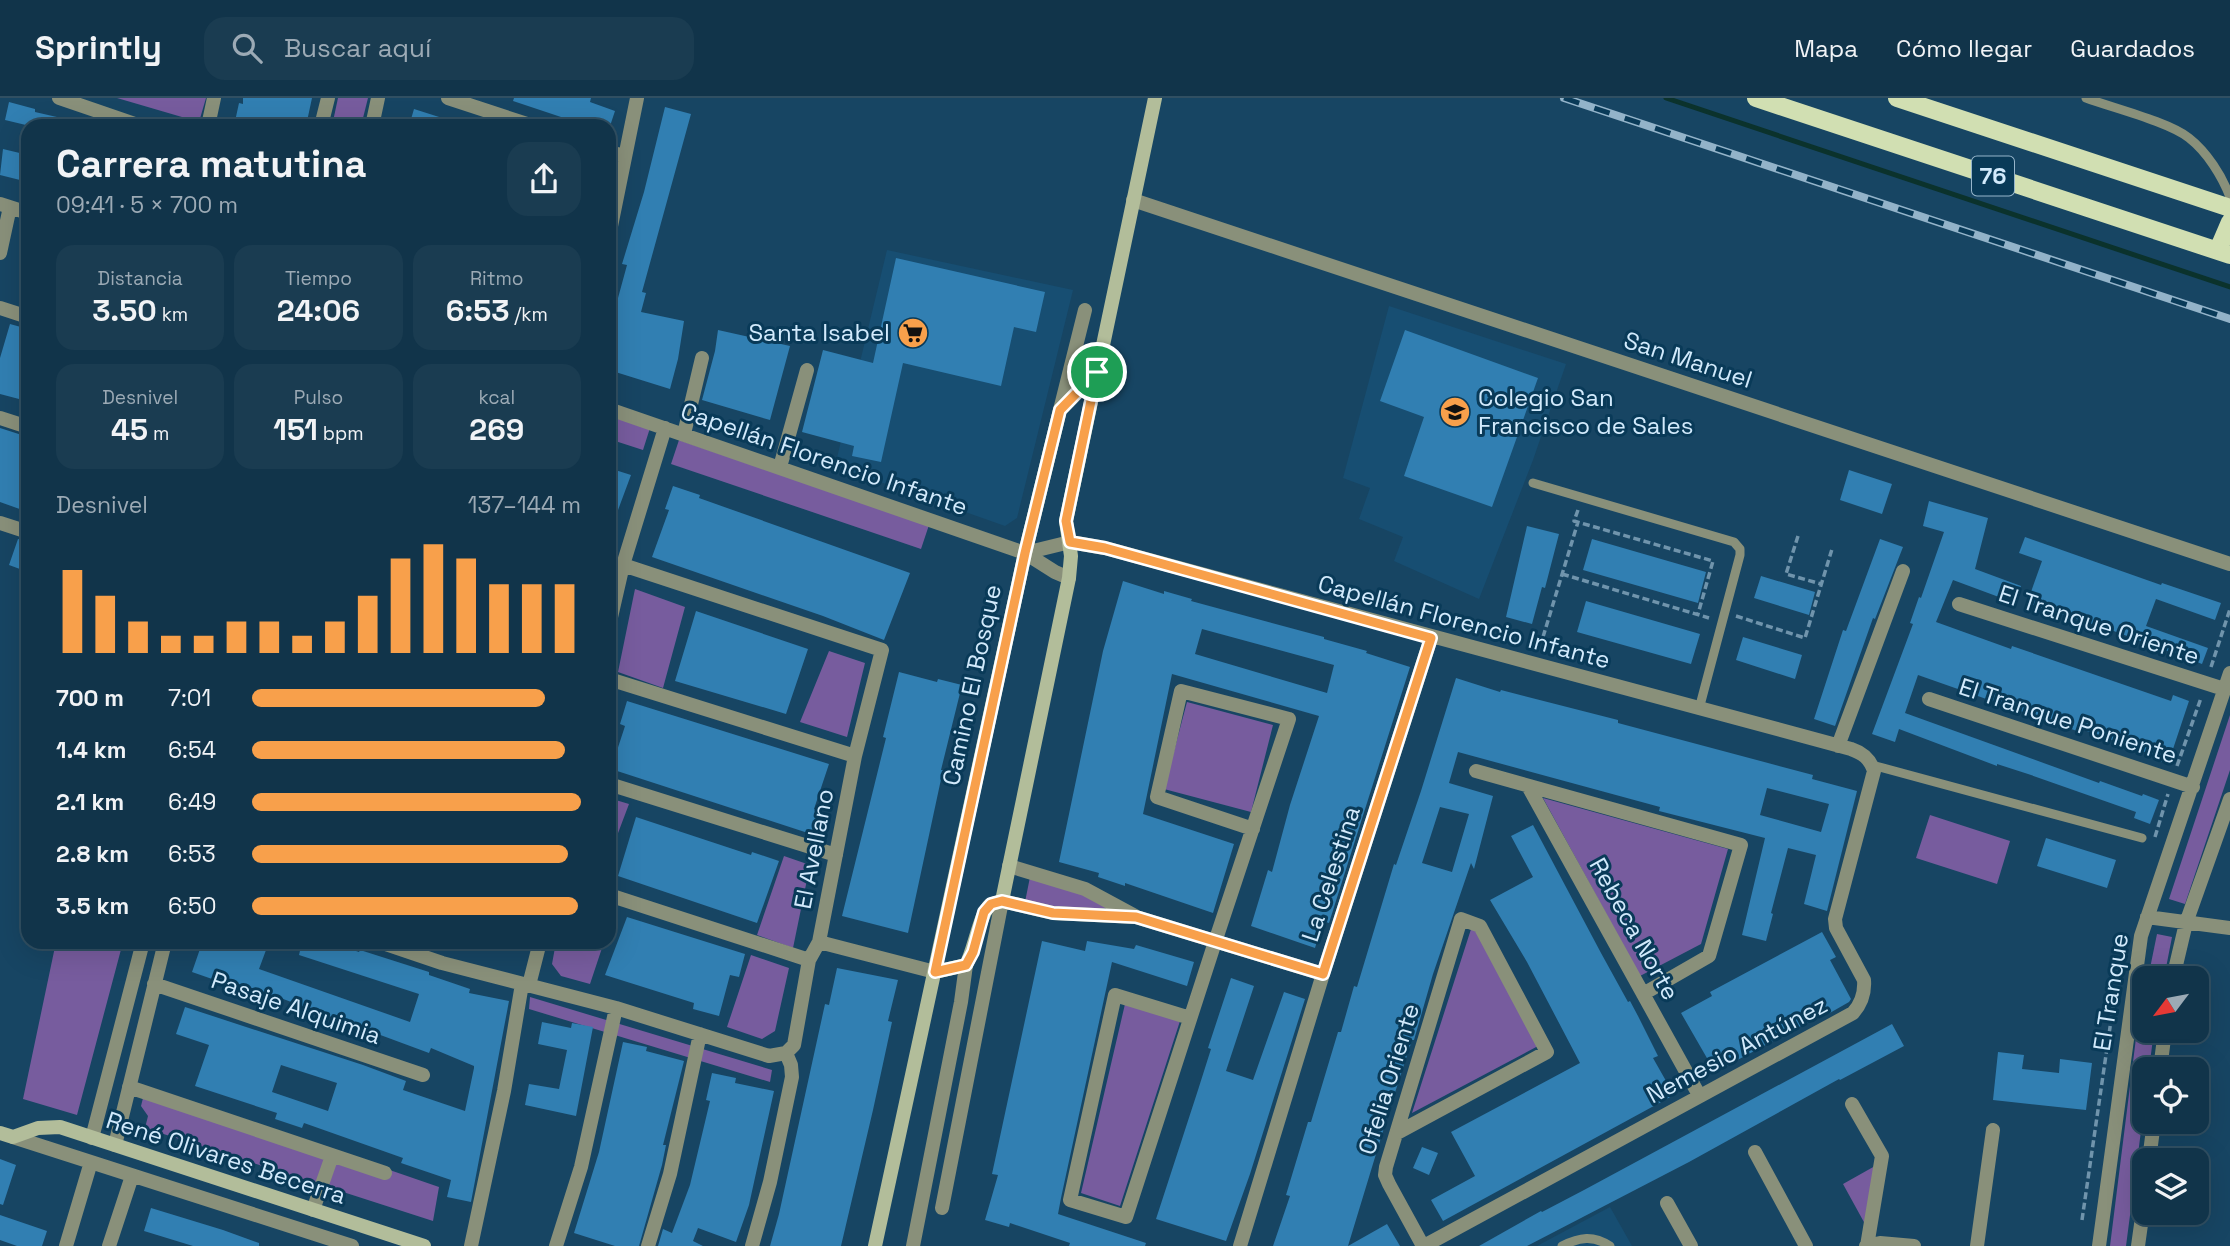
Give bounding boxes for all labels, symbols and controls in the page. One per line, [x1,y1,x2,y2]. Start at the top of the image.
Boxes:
search box [204,17,694,80]
text: Sprintly [35,27,162,69]
icon: search [228,29,266,67]
text: Buscar aquí [284,31,431,65]
text: Mapa [1794,33,1858,64]
text: Cómo llegar [1896,33,2032,64]
text: Guardados [2070,33,2195,64]
text: Carrera matutina [56,140,367,188]
button: share [507,142,581,216]
road number: 76 [1972,156,2014,195]
text: 09:41 · 5 × 700 m [56,190,238,220]
text: Distancia [98,266,183,291]
text: Tiempo [285,266,352,291]
text: Ritmo [470,266,524,291]
text: 3.50 [92,291,157,330]
text: 24:06 [277,291,360,330]
text: 6:53 [446,291,509,330]
text: km [157,302,188,327]
text: /km [509,302,548,327]
supermarket icon: Santa Isabel [896,316,930,350]
place label: Santa Isabel [748,317,890,348]
street label: San Manuel [1620,324,1756,395]
pin [1067,342,1127,402]
icon: arrive [1078,353,1116,391]
place label: Colegio San Francisco de Sales [1478,382,1693,441]
text: Desnivel [102,385,178,410]
text: Pulso [294,385,343,410]
text: kcal [478,385,515,410]
street label: Capellán Florencio Infante [677,395,972,522]
school or university icon: Colegio San Francisco de Sales [1438,395,1472,429]
text: 45 [111,410,148,449]
text: 151 [273,410,318,449]
text: 269 [469,410,524,449]
text: m [148,421,169,446]
text: bpm [318,421,364,446]
text: Desnivel [56,490,148,520]
text: 137–144 m [468,490,581,520]
street label: Capellán Florencio Infante [1315,568,1614,675]
street label: El Tranque Oriente [1995,577,2203,672]
street label: Camino El Bosque [935,582,1008,788]
street label: El Tranque Poniente [1955,671,2181,770]
text: 700 m [56,683,124,713]
text: 7:01 [168,683,211,713]
text: 1.4 km [56,735,126,765]
text: 6:54 [168,735,216,765]
street label: El Avellano [787,786,840,912]
text: 2.1 km [56,787,124,817]
text: 6:49 [168,787,216,817]
street label: La Celestina [1294,802,1367,945]
text: 2.8 km [56,839,129,869]
text: 6:53 [168,839,216,869]
street label: Rebeca Norte [1583,852,1686,1005]
text: 3.5 km [56,891,129,921]
text: 6:50 [168,891,216,921]
street label: El Tranque [2086,931,2135,1053]
street label: Pasaje Alquimia [207,964,385,1051]
north arrow [2132,966,2208,1043]
map controls [2132,966,2209,1225]
street label: Nemesio Antúnez [1641,989,1833,1110]
street label: Ofelia Oriente [1351,1000,1426,1158]
button: locate [2132,1057,2209,1134]
street label: René Olivares Becerra [102,1104,350,1211]
button: layers [2132,1148,2209,1225]

